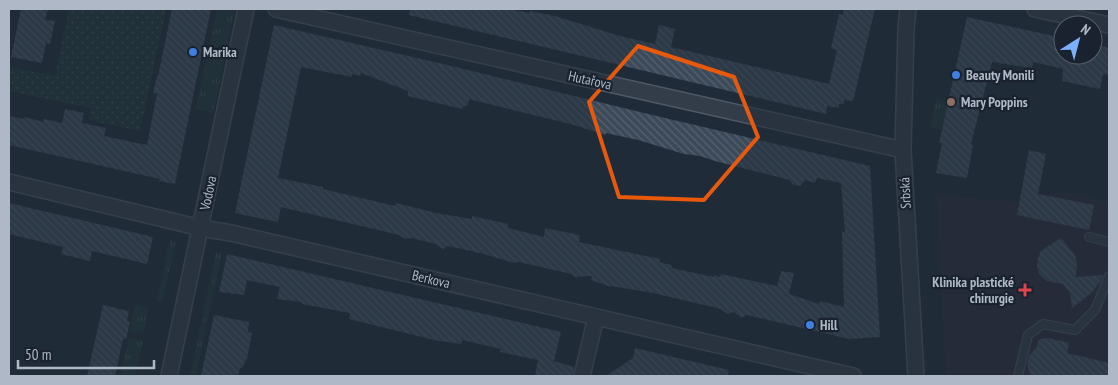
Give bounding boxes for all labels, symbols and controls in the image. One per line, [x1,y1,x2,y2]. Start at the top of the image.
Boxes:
north arrow [1053,15,1103,65]
text: N [1077,20,1094,39]
place label: Marika [203,43,237,61]
marker: Marika [187,46,199,58]
street label: Hutařova [567,66,613,94]
place label: Beauty Monili [966,66,1034,84]
marker: Beauty Monili [950,69,962,81]
place label: Mary Poppins [961,93,1028,111]
marker: Mary Poppins [945,96,957,108]
street label: Vodova [195,174,220,213]
street label: Srbská [895,177,915,209]
street label: Berkova [410,266,452,292]
place label: Klinika plastické chirurgie [932,273,1014,307]
marker: Klinika plastické chirurgie [1018,283,1032,297]
place label: Hill [820,316,838,334]
marker: Hill [804,319,816,331]
scale bar [18,338,154,370]
text: 50 m [25,345,51,364]

